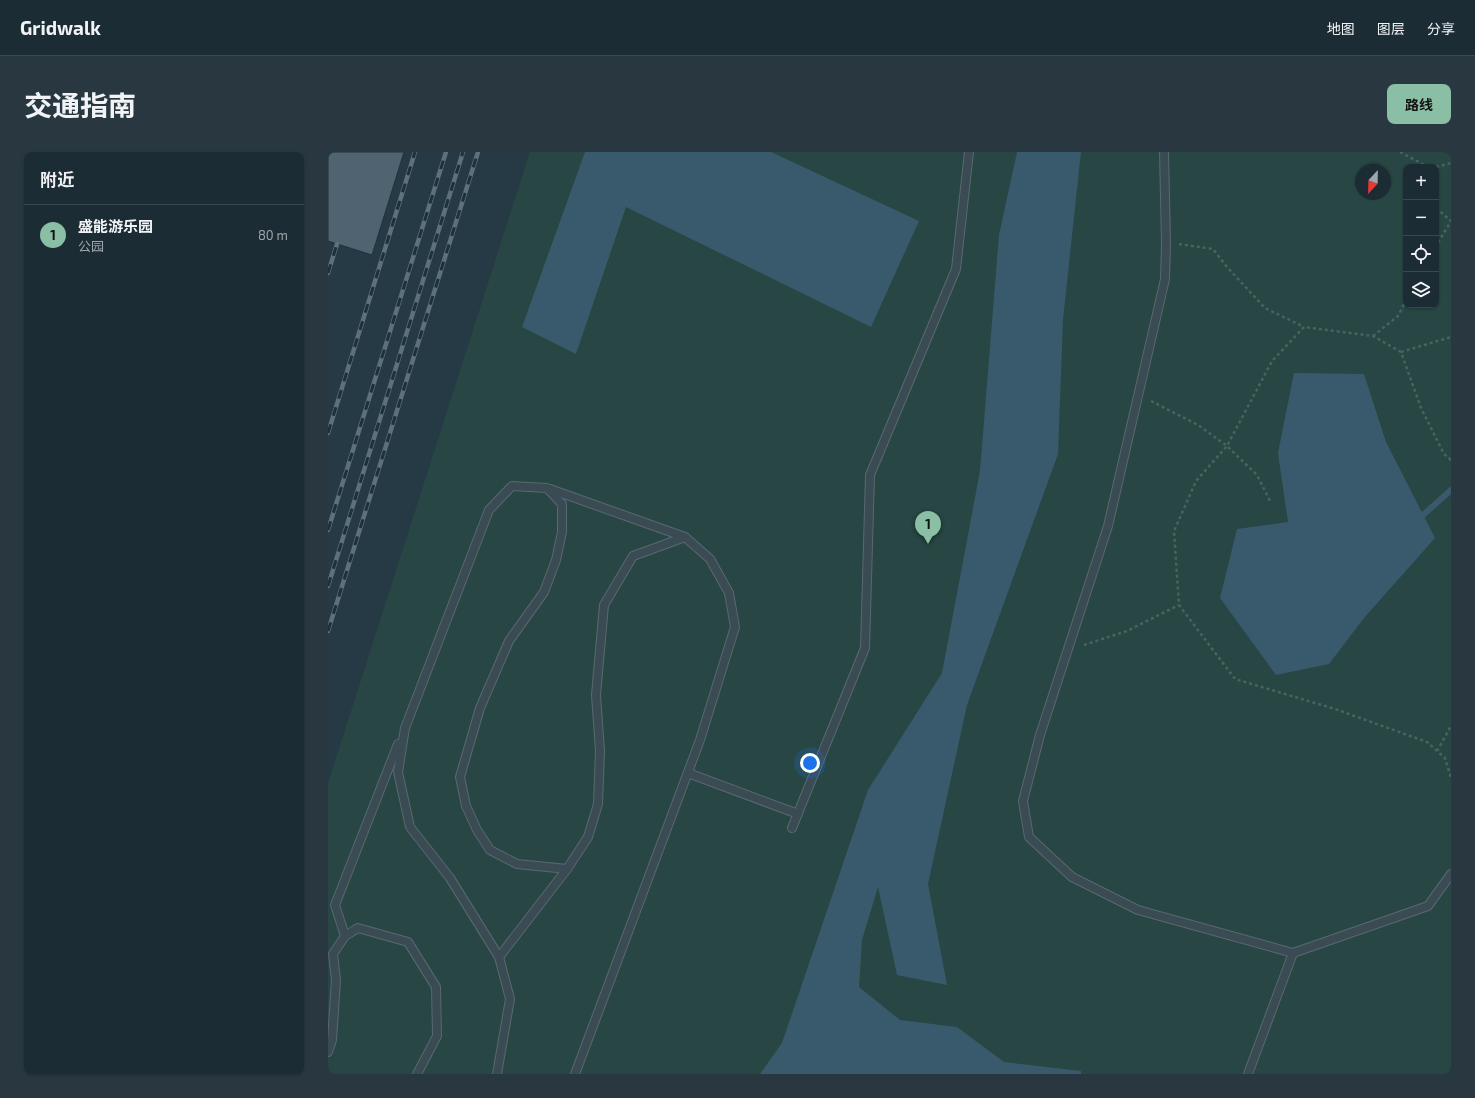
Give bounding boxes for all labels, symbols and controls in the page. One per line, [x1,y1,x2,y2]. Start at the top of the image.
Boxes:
text: Gridwalk [20,16,101,39]
text: 地图 [1327,20,1355,37]
text: 图层 [1377,20,1405,37]
text: 分享 [1427,20,1455,37]
button: 路线 [1387,84,1451,124]
text: 交通指南 [24,88,136,122]
north arrow [1355,164,1391,200]
map controls [1403,164,1439,308]
button: + [1403,164,1439,200]
text: 附近 [40,169,74,189]
button: − [1403,200,1439,236]
text: 盛能游乐园 [78,217,153,235]
text: 1 [50,227,56,243]
text: 80 m [258,227,288,243]
button: locate [1403,236,1439,272]
text: 公园 [78,238,104,254]
button: layers [1403,272,1439,308]
pin: 1 [915,511,941,544]
your location [800,753,820,773]

